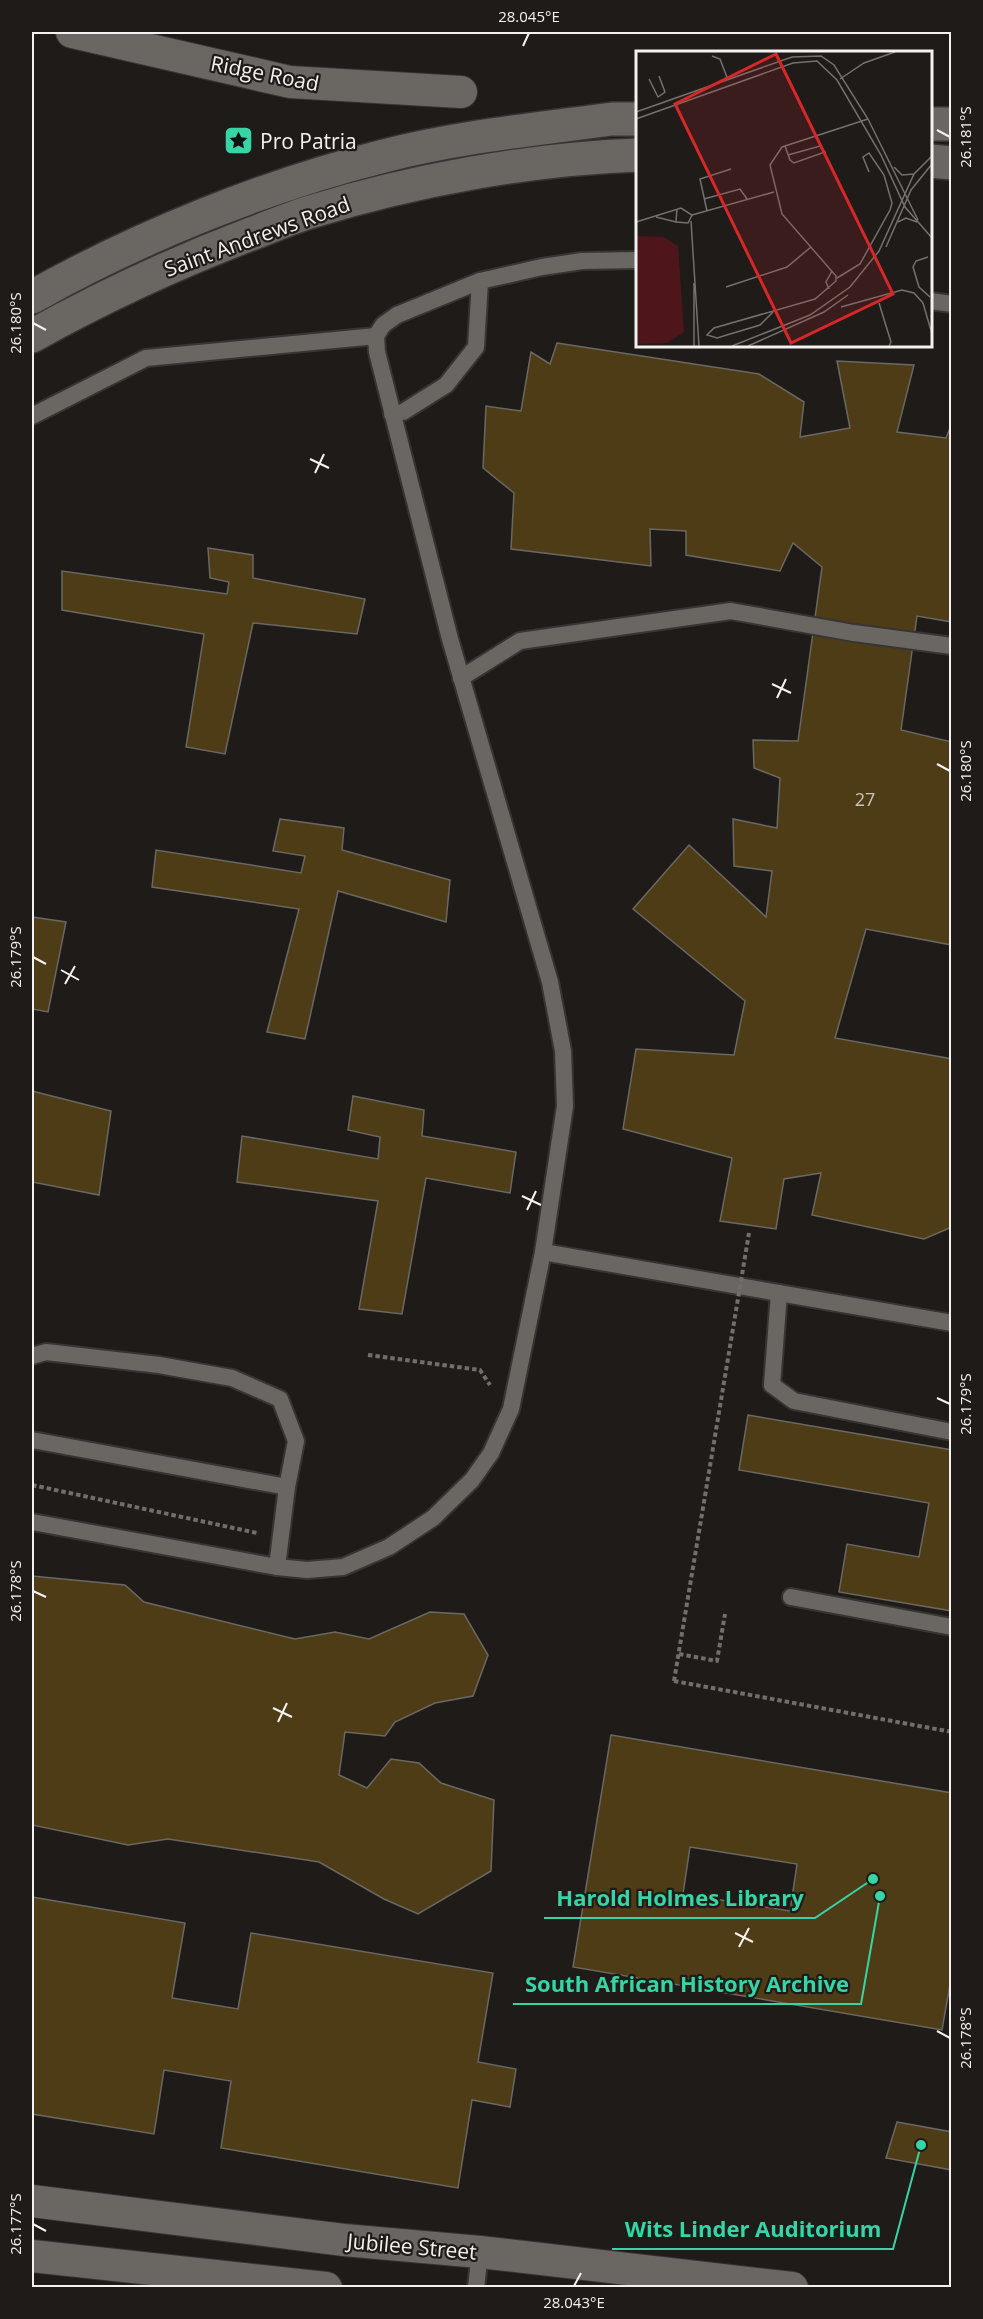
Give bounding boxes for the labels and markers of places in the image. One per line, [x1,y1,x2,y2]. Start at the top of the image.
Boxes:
place icon: Pro Patria [223,125,255,157]
place label: Pro Patria [260,127,357,155]
callout: Harold Holmes Library [544,1878,815,1918]
callout: South African History Archive [513,1964,861,2004]
callout: Wits Linder Auditorium [612,2209,893,2249]

